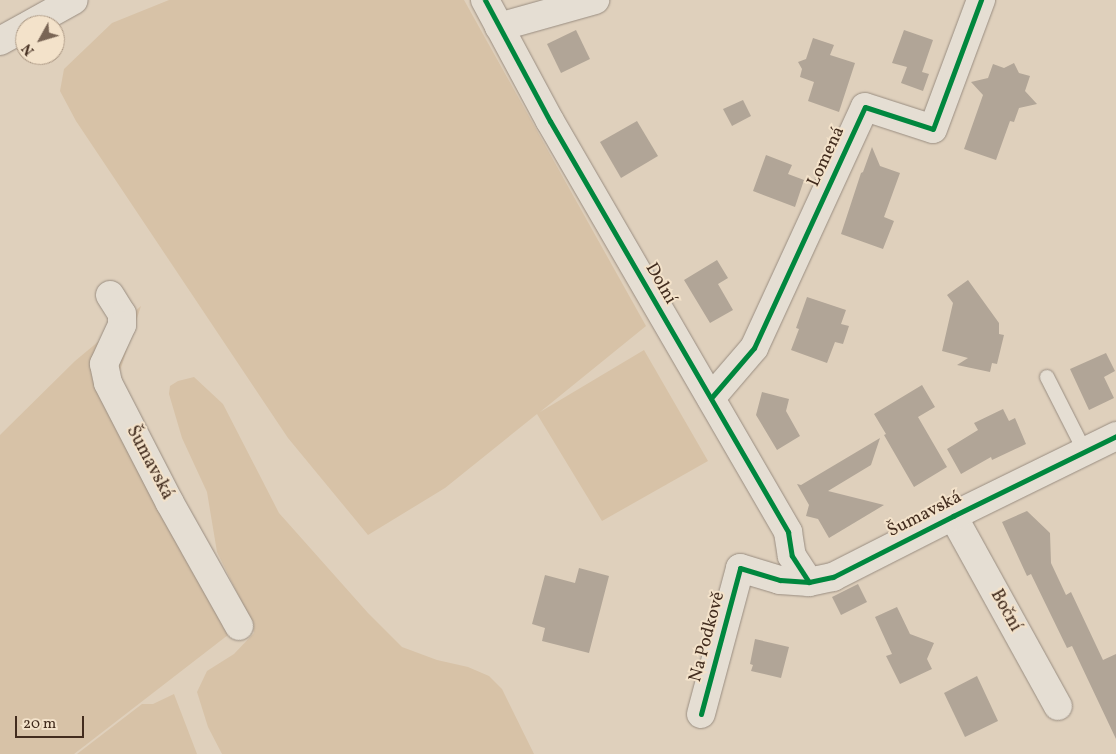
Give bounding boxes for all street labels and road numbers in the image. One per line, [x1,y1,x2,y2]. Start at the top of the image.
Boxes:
street label: Lomená [804,124,850,190]
street label: Dolní [640,260,680,308]
street label: Šumavská [121,422,177,504]
street label: Šumavská [884,487,966,543]
street label: Boční [985,586,1025,636]
street label: Na Podkově [686,590,730,684]

